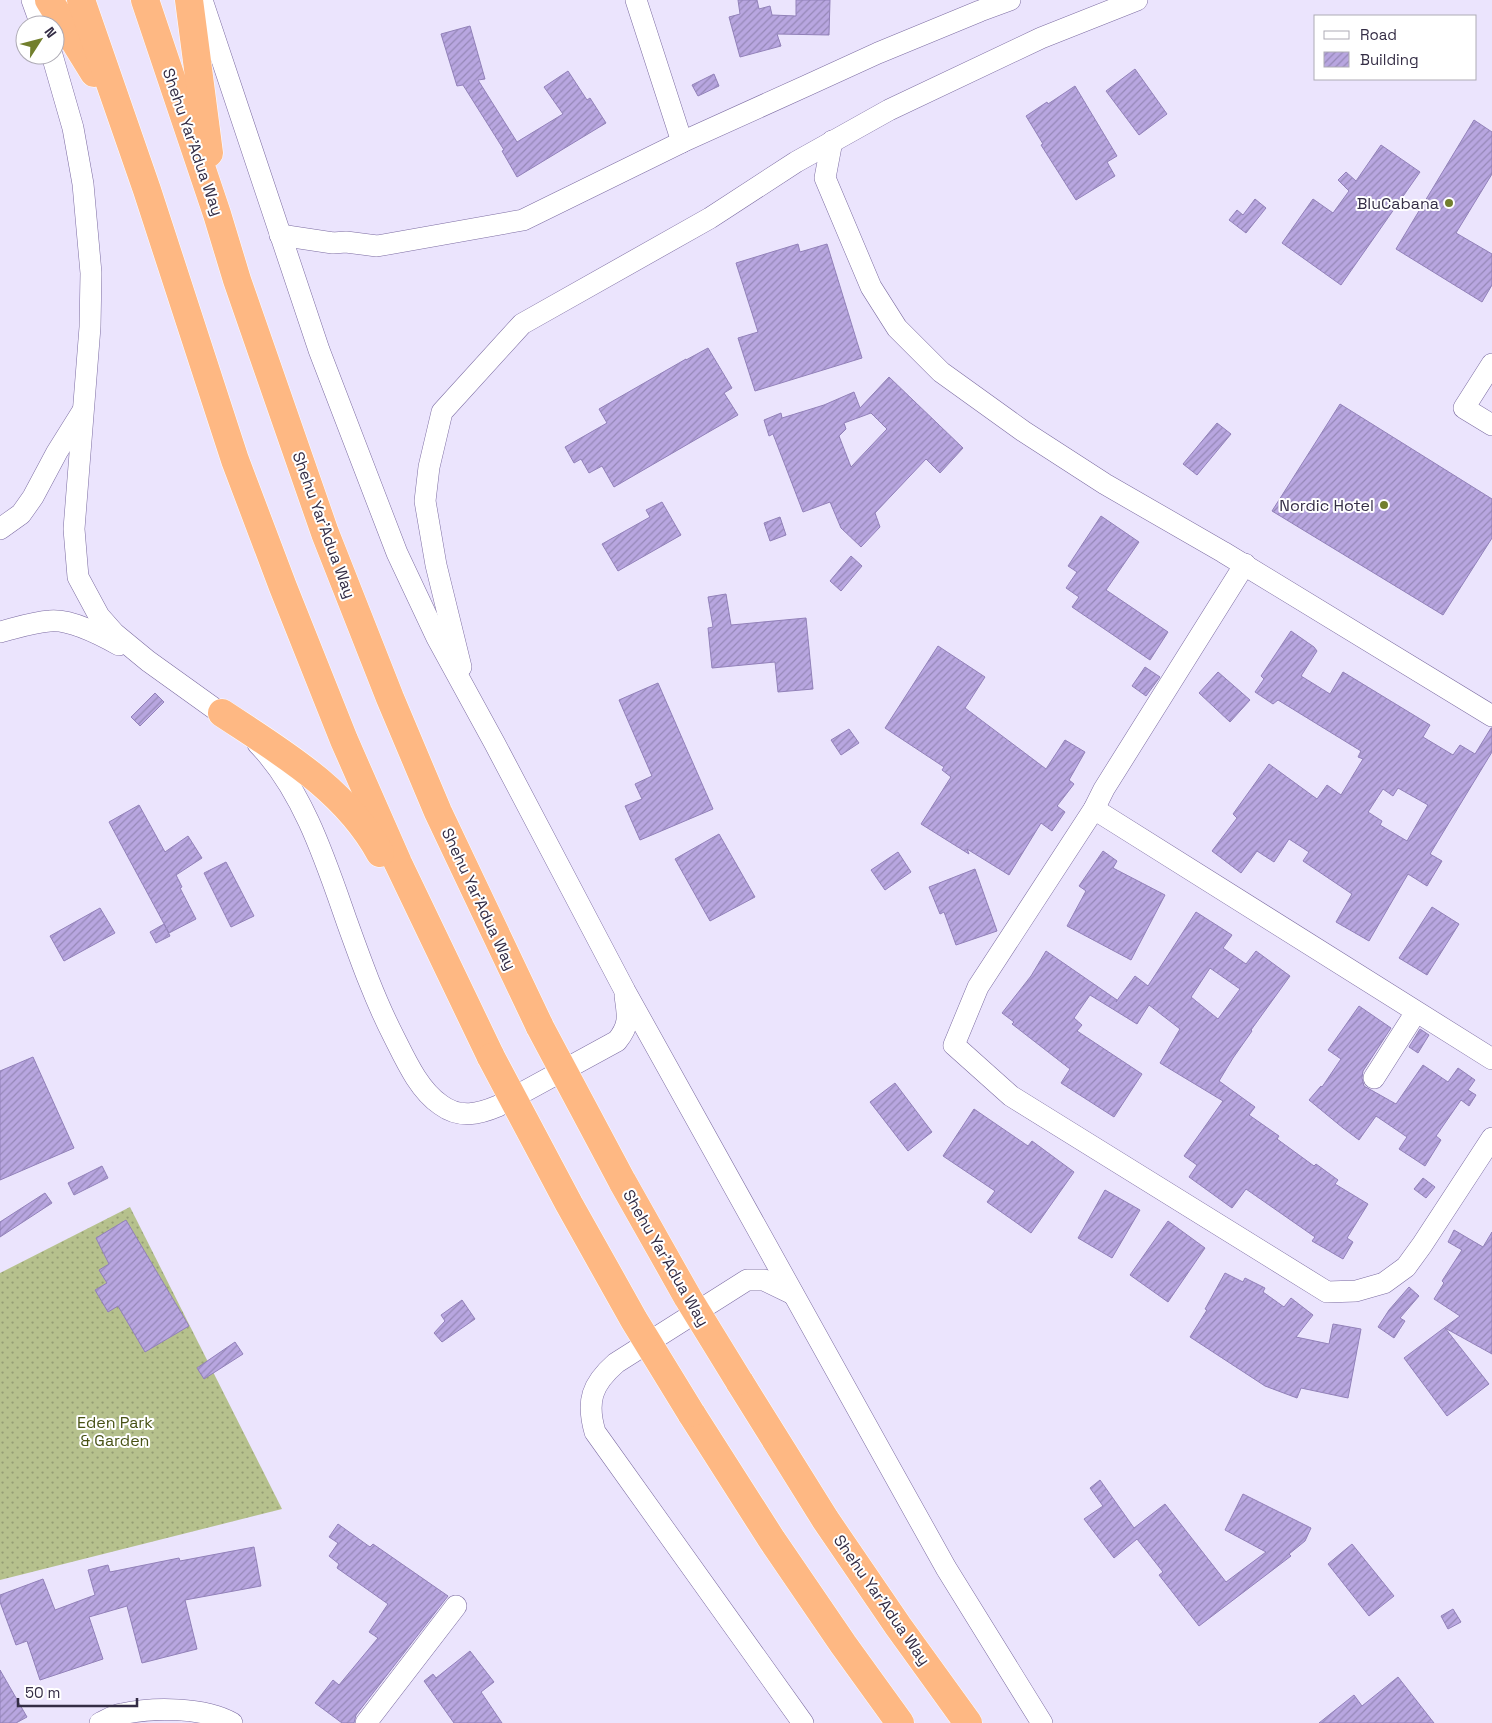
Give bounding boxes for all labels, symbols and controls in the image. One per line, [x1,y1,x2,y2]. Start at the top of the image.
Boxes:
north arrow [15,15,65,65]
legend [1314,15,1477,80]
text: N [40,23,61,41]
text: Road [1360,25,1397,44]
text: Building [1360,50,1419,69]
street label: Shehu Yar'Adua Way [158,65,228,219]
place label: BluCabana [1357,193,1439,214]
marker: BluCabana [1443,197,1455,209]
street label: Shehu Yar'Adua Way [288,449,360,601]
place label: Nordic Hotel [1279,495,1374,516]
marker: Nordic Hotel [1378,499,1390,511]
street label: Shehu Yar'Adua Way [437,824,521,974]
street label: Shehu Yar'Adua Way [618,1186,714,1330]
park label: Eden Park & Garden [77,1412,153,1451]
street label: Shehu Yar'Adua Way [829,1531,935,1669]
scale bar [18,1676,136,1708]
text: 50 m [25,1683,60,1702]

